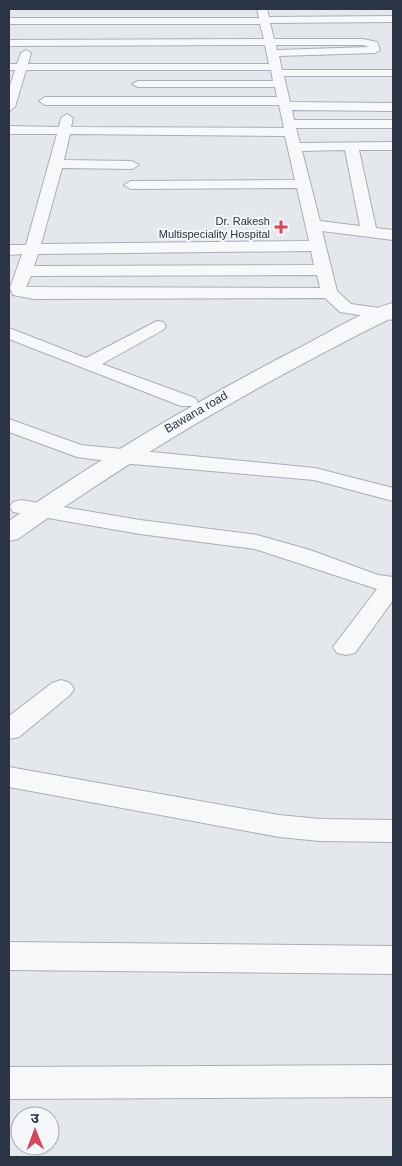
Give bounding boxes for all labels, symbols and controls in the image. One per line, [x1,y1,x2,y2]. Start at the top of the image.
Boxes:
place label: Dr. Rakesh Multispeciality Hospital [159,215,270,240]
marker: Dr. Rakesh Multispeciality Hospital [274,220,288,234]
street label: Bawana road [162,388,230,436]
north arrow [10,1106,60,1156]
text: उ [31,1110,40,1126]

